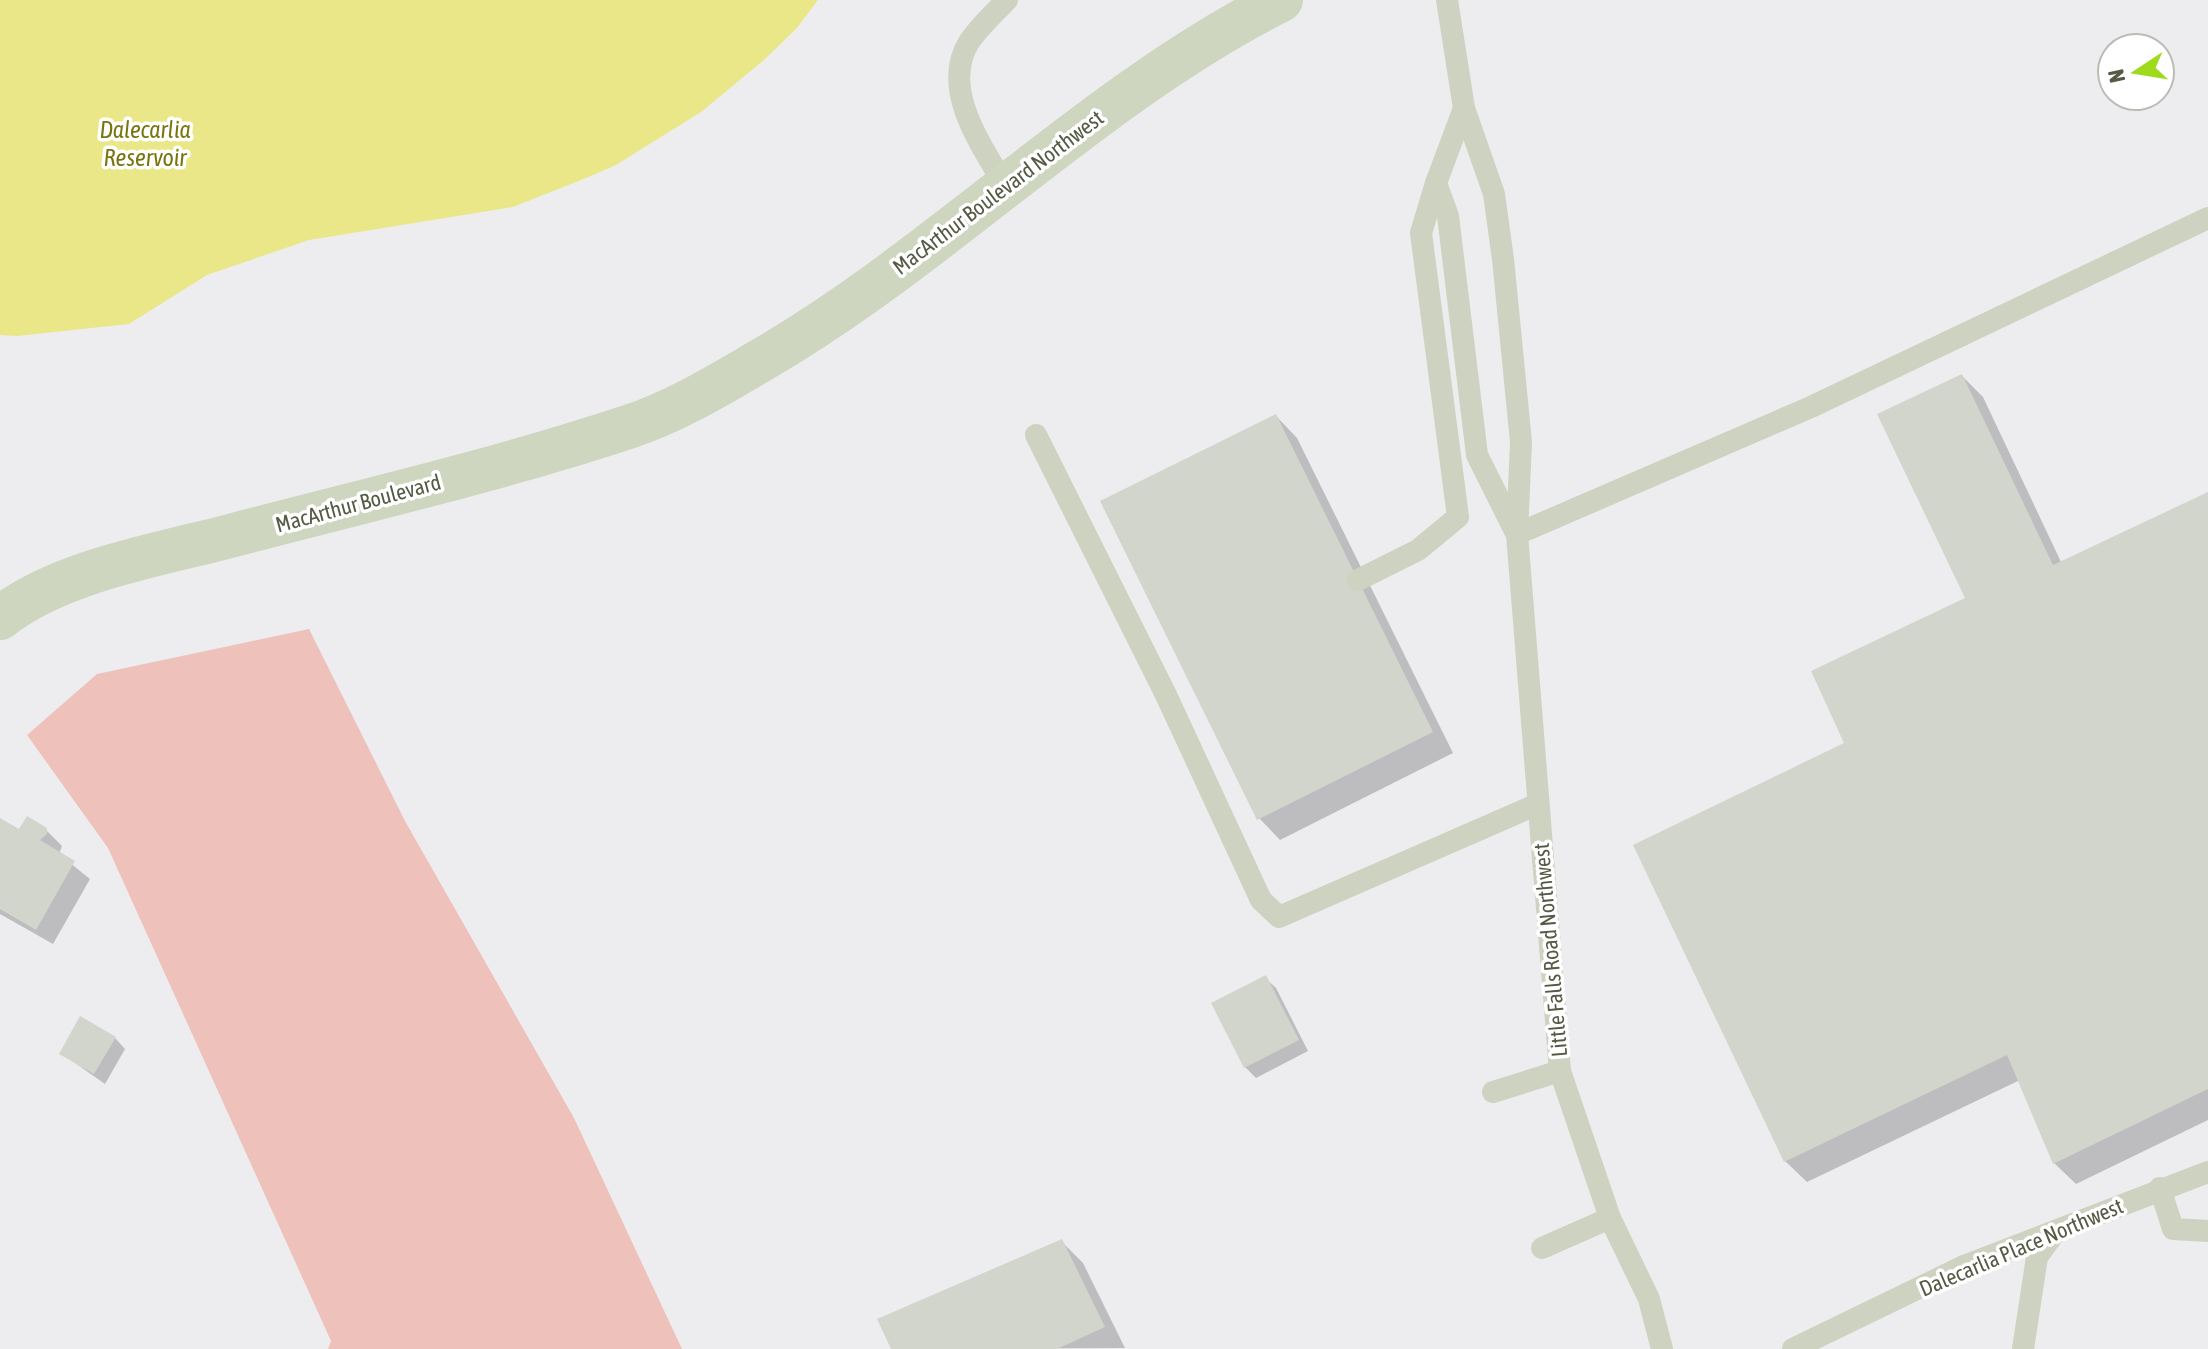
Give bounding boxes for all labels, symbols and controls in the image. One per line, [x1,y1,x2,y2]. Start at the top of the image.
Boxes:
north arrow [2096,32,2176,112]
text: N [2102,67,2131,85]
street label: MacArthur Boulevard Northwest [888,104,1108,280]
water label: Dalecarlia Reservoir [99,116,191,171]
street label: MacArthur Boulevard [273,468,443,538]
street label: Little Falls Road Northwest [1528,842,1572,1058]
street label: Dalecarlia Place Northwest [1915,1192,2127,1302]

